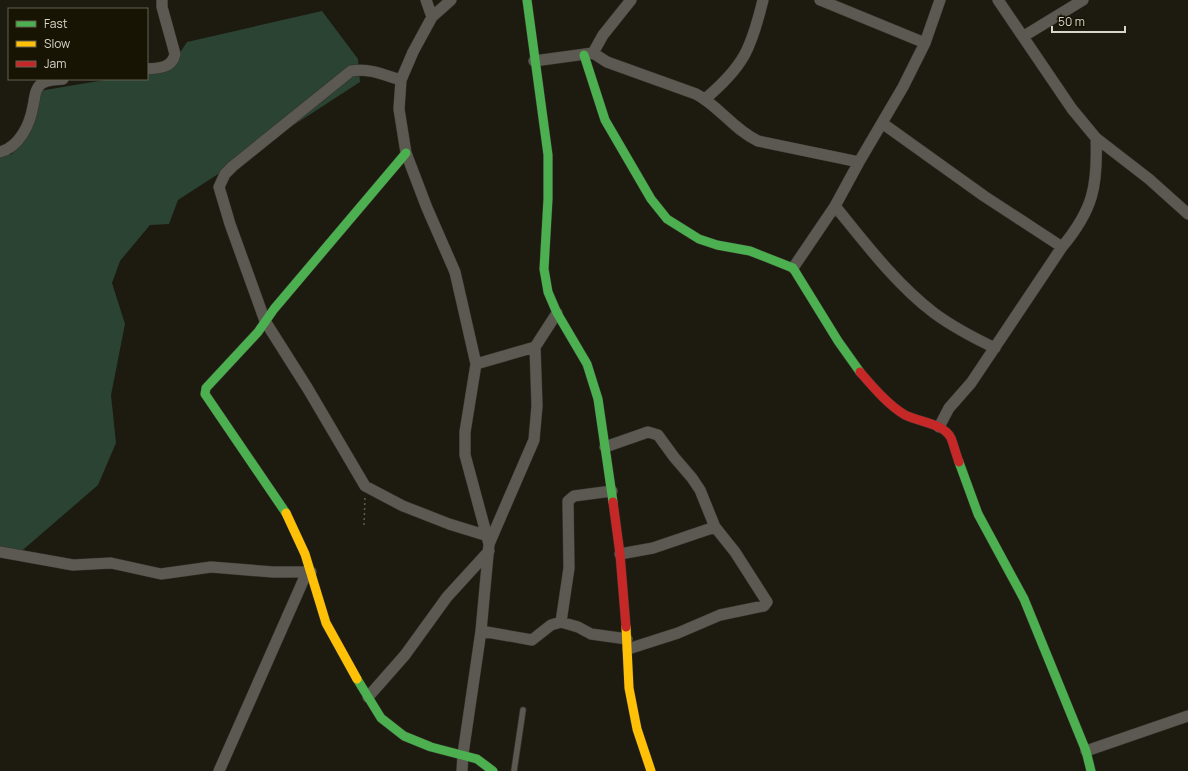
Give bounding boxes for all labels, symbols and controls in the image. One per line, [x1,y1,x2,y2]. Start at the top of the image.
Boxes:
legend [8,8,148,80]
scale bar [1052,8,1125,34]
text: 50 m [1058,13,1085,30]
text: Fast [44,15,68,32]
text: Slow [44,35,70,52]
text: Jam [44,55,66,72]

